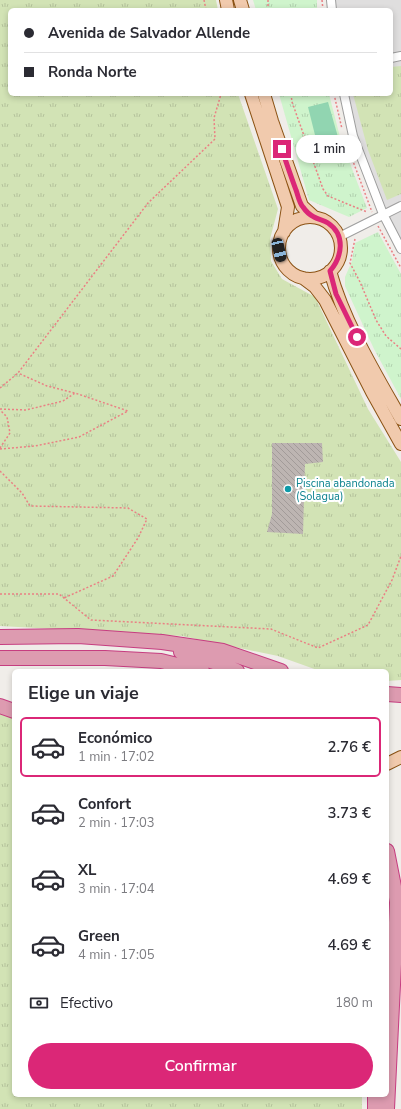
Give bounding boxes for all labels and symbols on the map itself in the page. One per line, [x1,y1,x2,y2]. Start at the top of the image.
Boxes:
callout: 1 min [296,135,362,163]
route end [273,140,291,158]
car [270,237,288,263]
route start [348,328,366,346]
place label: Piscina abandonada (Solagua) [296,476,395,504]
marker: Piscina abandonada (Solagua) [283,484,293,494]

